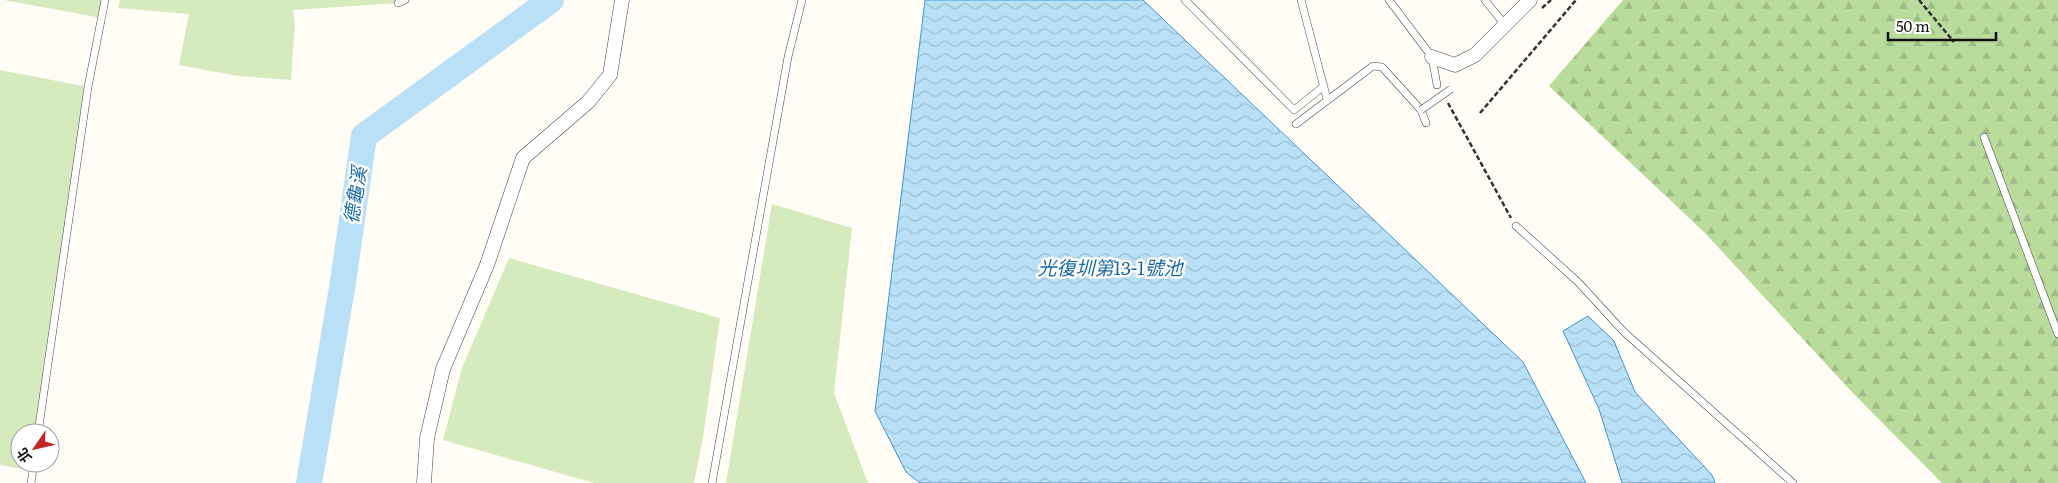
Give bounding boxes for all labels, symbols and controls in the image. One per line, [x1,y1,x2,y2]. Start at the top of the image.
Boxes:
scale bar [1888,10,1996,42]
text: 50 m [1896,14,1930,37]
water label: 德龜溪 [336,162,373,225]
water label: 光復圳第13-1號池 [1037,253,1185,281]
north arrow [10,423,60,473]
text: 北 [11,444,36,467]

